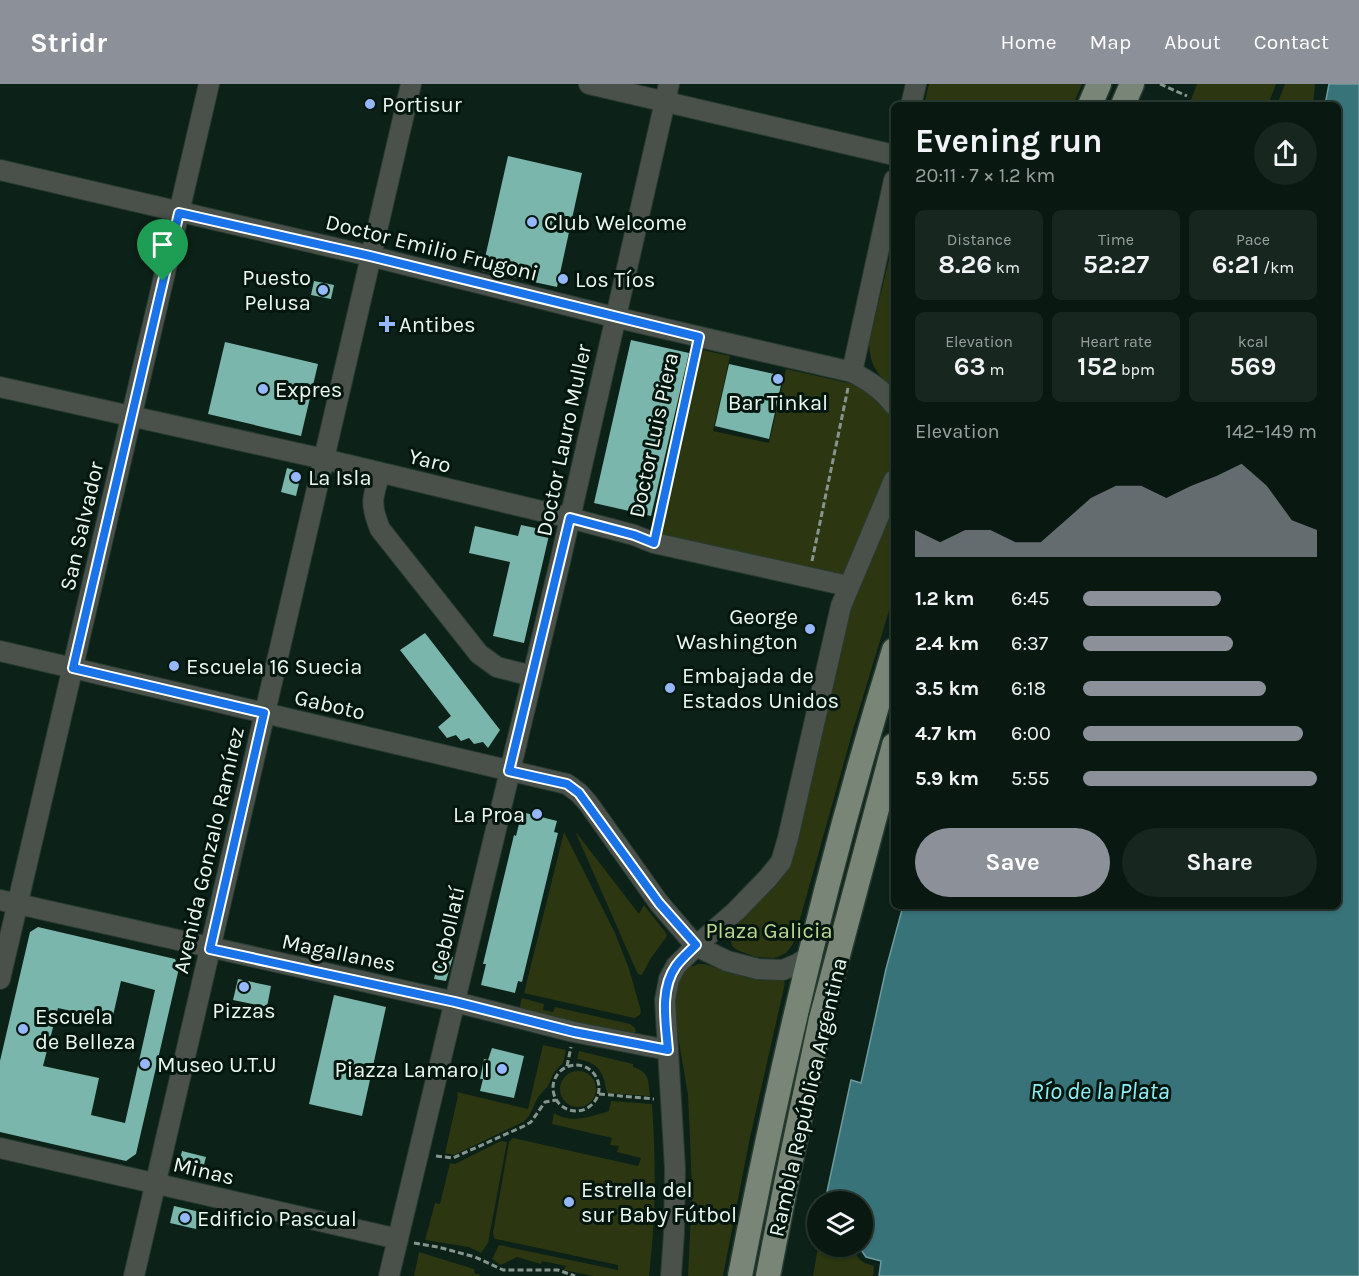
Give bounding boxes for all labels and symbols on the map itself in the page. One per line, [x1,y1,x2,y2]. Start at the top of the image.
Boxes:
place label: Portisur [382,92,462,118]
marker: Portisur [363,97,377,111]
street label: Doctor Emilio Frugoni [323,209,541,287]
place label: Club Welcome [544,210,687,236]
marker: Club Welcome [525,215,539,229]
pin [137,219,188,281]
place label: Puesto Pelusa [242,265,311,316]
place label: Los Tíos [575,267,655,293]
marker: Los Tíos [556,272,570,286]
marker: Puesto Pelusa [316,283,330,297]
place label: Antibes [399,312,476,338]
marker: Antibes [380,317,394,331]
street label: Doctor Lauro Muller [531,342,597,539]
street label: Doctor Luis Piera [624,350,684,520]
marker: Bar Tinkal [771,372,785,386]
place label: Expres [275,377,342,403]
marker: Expres [256,382,270,396]
place label: Bar Tinkal [728,390,828,416]
street label: Yaro [406,443,454,479]
street label: San Salvador [54,459,109,593]
place label: La Isla [308,465,372,491]
marker: La Isla [289,470,303,484]
place label: George Washington [676,604,798,655]
marker: George Washington [803,622,817,636]
place label: Escuela 16 Suecia [186,654,362,680]
marker: Escuela 16 Suecia [167,659,181,673]
place label: Embajada de Estados Unidos [682,663,839,714]
marker: Embajada de Estados Unidos [663,681,677,695]
street label: Gaboto [292,684,368,726]
street label: Avenida Gonzalo Ramírez [168,724,250,976]
place label: La Proa [453,802,525,828]
marker: La Proa [530,807,544,821]
street label: Cebollatí [425,883,471,977]
park label: Plaza Galicia [705,918,833,944]
street label: Magallanes [279,928,398,978]
street label: Rambla República Argentina [763,955,853,1239]
marker: Pizzas [237,980,251,994]
place label: Pizzas [212,998,276,1024]
place label: Escuela de Belleza [35,1004,136,1055]
marker: Escuela de Belleza [16,1022,30,1036]
place label: Museo U.T.U [157,1052,277,1078]
marker: Museo U.T.U [138,1057,152,1071]
place label: Piazza Lamaro I [334,1057,490,1083]
marker: Piazza Lamaro I [495,1062,509,1076]
water label: Río de la Plata [1030,1077,1170,1105]
street label: Minas [171,1151,237,1191]
place label: Estrella del sur Baby Fútbol [581,1177,737,1228]
marker: Estrella del sur Baby Fútbol [562,1195,576,1209]
place label: Edificio Pascual [197,1206,357,1232]
marker: Edificio Pascual [178,1211,192,1225]

